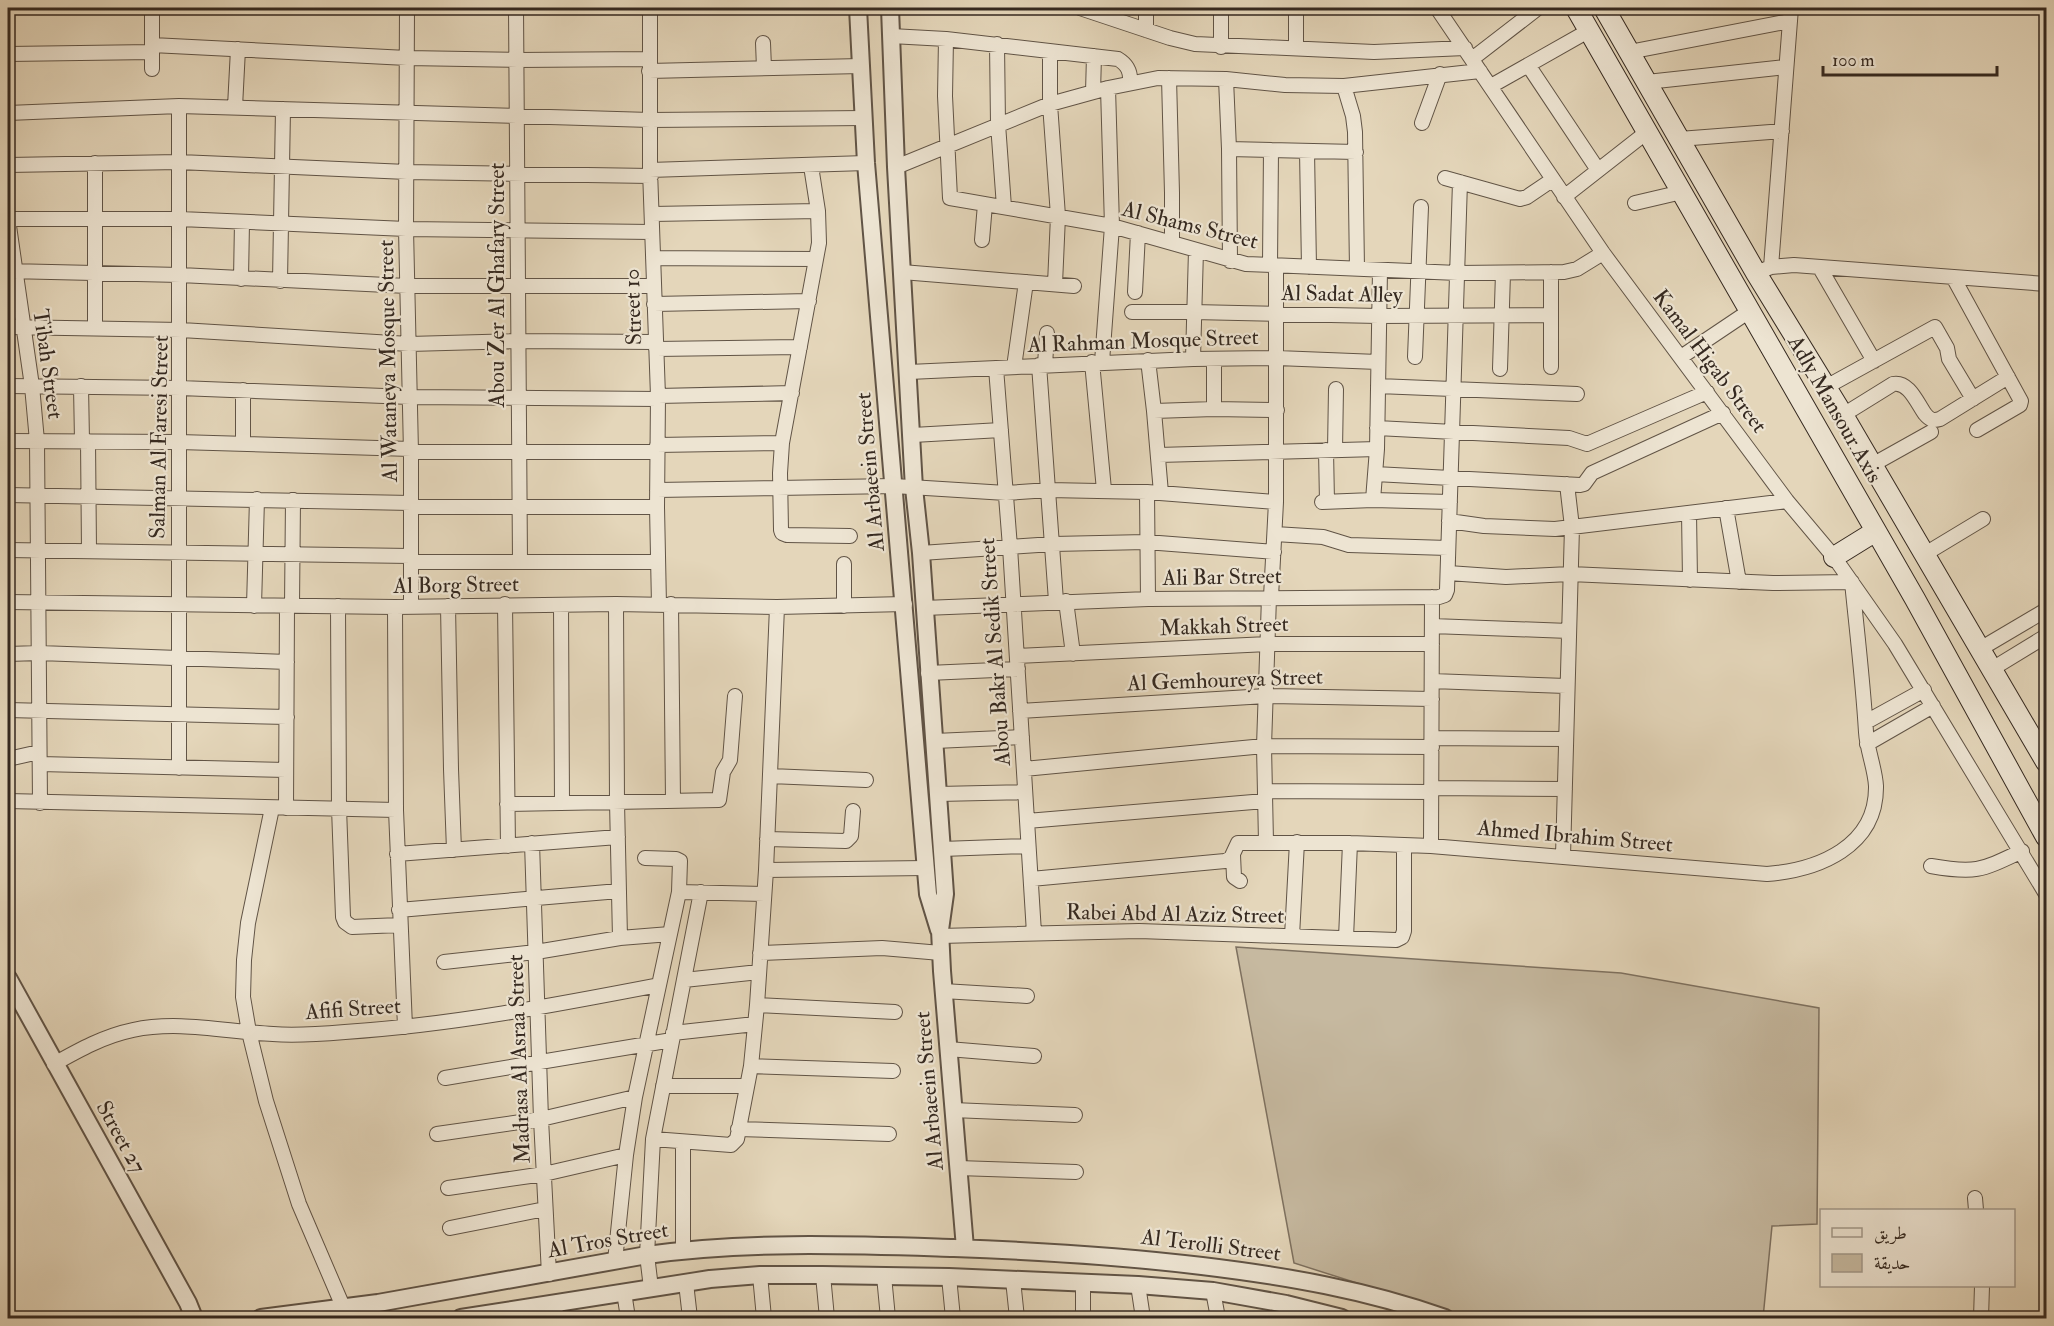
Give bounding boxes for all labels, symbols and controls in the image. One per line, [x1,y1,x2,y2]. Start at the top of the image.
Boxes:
scale bar [1823,39,1997,77]
text: 100 m [1832,49,1875,72]
street label: Abou Zer Al Ghafary Street [483,163,511,408]
street label: Al Shams Street [1118,194,1261,255]
street label: Al Wataneya Mosque Street [372,240,404,483]
street label: Street 10 [618,268,648,346]
street label: Al Sadat Alley [1280,279,1403,309]
street label: Kamal Higab Street [1647,283,1773,439]
street label: Tibah Street [26,307,70,421]
street label: Al Rahman Mosque Street [1026,323,1259,359]
street label: Adly Mansour Axis [1781,329,1889,488]
street label: Salman Al Faresi Street [143,335,175,539]
street label: Al Arbaeein Street [849,391,891,554]
street label: Abou Bakr Al Sedik Street [973,537,1017,768]
street label: Ali Bar Street [1161,562,1282,592]
street label: Al Borg Street [392,570,519,600]
street label: Makkah Street [1159,610,1289,642]
street label: Al Gemhoureya Street [1125,663,1324,697]
street label: Ahmed Ibrahim Street [1475,813,1674,858]
street label: Rabei Abd Al Aziz Street [1066,898,1284,930]
street label: Madrasa Al Asraa Street [501,954,537,1164]
street label: Afifi Street [303,992,402,1026]
street label: Al Arbaeein Street [908,1010,950,1173]
street label: Street 27 [90,1096,152,1178]
legend [1820,1209,2015,1287]
street label: Al Tros Street [544,1216,671,1265]
street label: Al Terolli Street [1139,1222,1282,1267]
text: طريق [1874,1222,1907,1245]
text: حديقة [1874,1252,1910,1275]

